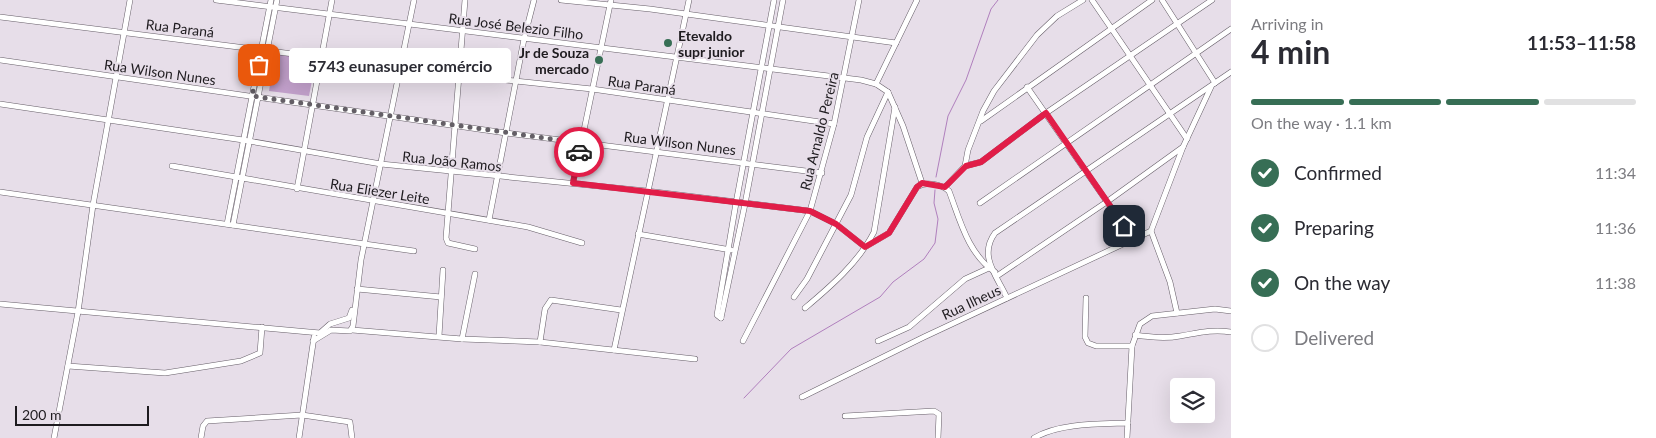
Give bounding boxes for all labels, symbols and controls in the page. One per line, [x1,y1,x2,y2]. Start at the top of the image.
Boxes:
street label: Rua José Belezio Filho [448,9,584,43]
text: Arriving in [1251,14,1324,33]
street label: Rua Paraná [145,15,215,41]
place label: Etevaldo supr junior [678,27,745,60]
text: 11:53–11:58 [1527,31,1636,54]
text: 4 min [1251,32,1330,71]
marker: Etevaldo supr junior [662,37,674,49]
pin [238,44,280,86]
place label: Jr de Souza mercado [519,44,589,77]
callout: 5743 eunasuper comércio [289,48,512,82]
icon: bag [245,51,273,79]
marker: Jr de Souza mercado [593,54,605,66]
street label: Rua Wilson Nunes [103,56,217,88]
text: 5743 eunasuper comércio [308,56,492,75]
street label: Rua Arnaldo Pereira [796,70,842,192]
street label: Rua Paraná [607,72,677,98]
text: On the way · 1.1 km [1251,113,1392,132]
courier [554,127,604,177]
street label: Rua Wilson Nunes [623,128,737,158]
icon: car [565,138,593,166]
street label: Rua João Ramos [402,147,502,175]
icon: check [1251,159,1279,187]
text: Confirmed [1294,161,1382,184]
text: 11:34 [1595,163,1636,182]
street label: Rua Eliezer Leite [329,175,431,207]
pin [1103,205,1145,247]
icon: home [1110,212,1138,240]
icon: check [1251,214,1279,242]
text: Preparing [1294,216,1374,239]
text: 11:36 [1595,218,1636,237]
icon: check [1251,269,1279,297]
text: On the way [1294,271,1390,294]
text: 11:38 [1595,273,1636,292]
street label: Rua Ilheus [939,281,1003,323]
text: Delivered [1294,326,1374,349]
map controls [1170,378,1215,423]
button: layers [1170,378,1215,423]
scale bar [15,403,149,426]
text: 200 m [22,406,61,423]

